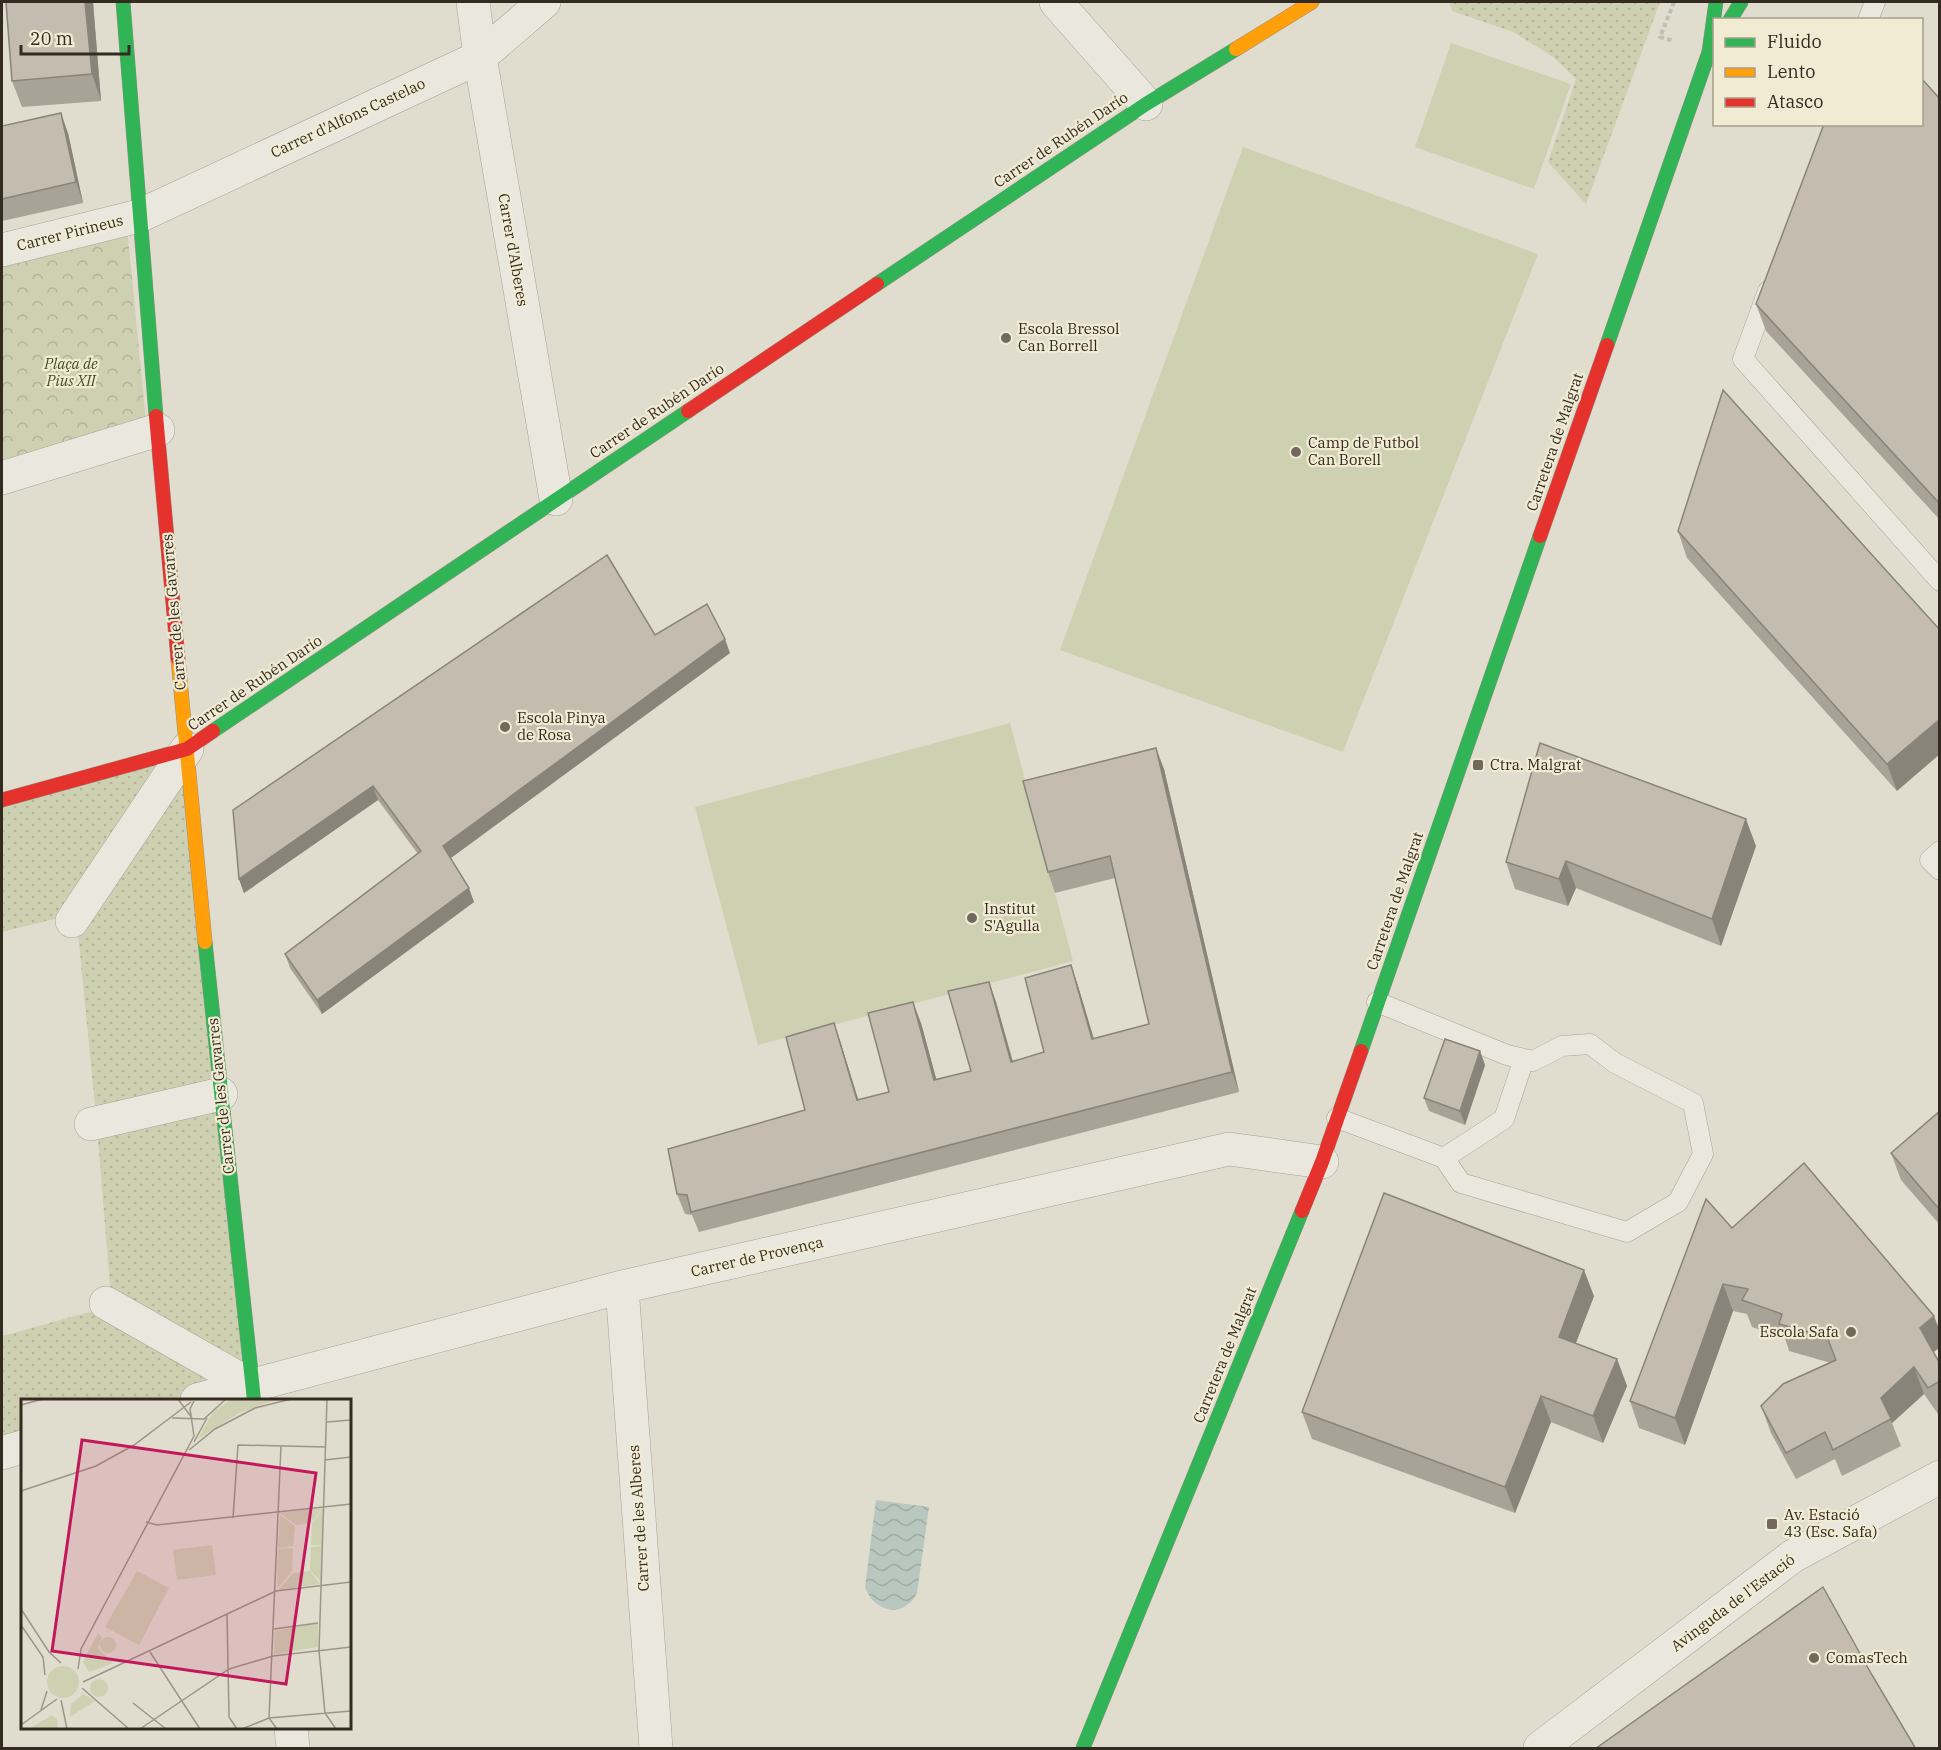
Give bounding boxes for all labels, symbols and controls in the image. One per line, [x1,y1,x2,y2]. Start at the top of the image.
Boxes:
scale bar [21,18,129,56]
legend [1713,18,1923,126]
text: 20 m [30,27,73,50]
text: Fluido [1767,30,1822,53]
text: Lento [1767,60,1815,83]
street label: Carrer d'Alfons Castelao [267,73,428,162]
street label: Carrer de Rubén Darío [990,88,1132,192]
text: Atasco [1767,90,1823,113]
street label: Carrer d'Alberes [494,192,533,308]
street label: Carrer Pirineus [15,210,125,255]
place label: Escola Bressol Can Borrell [1018,319,1119,355]
marker: Escola Bressol Can Borrell [999,331,1013,345]
park label: Plaça de Pius XII [43,354,98,390]
street label: Carrer de Rubén Darío [586,359,728,463]
street label: Carretera de Malgrat [1522,370,1587,514]
place label: Camp de Futbol Can Borell [1308,433,1419,469]
marker: Camp de Futbol Can Borell [1289,445,1303,459]
street label: Carrer de les Gavarres [157,533,190,691]
street label: Carrer de Rubén Darío [184,631,326,735]
place label: Escola Pinya de Rosa [517,708,606,744]
marker: Escola Pinya de Rosa [498,720,512,734]
place label: Ctra. Malgrat [1490,755,1581,774]
marker: Ctra. Malgrat [1471,758,1485,772]
street label: Carretera de Malgrat [1362,829,1427,973]
place label: Institut S'Agulla [984,899,1040,935]
marker: Institut S'Agulla [965,911,979,925]
street label: Carrer de les Gavarres [203,1017,238,1175]
street label: Carrer de Provença [689,1232,825,1281]
street label: Carretera de Malgrat [1189,1284,1261,1426]
place label: Escola Safa [1760,1322,1839,1341]
marker: Escola Safa [1844,1325,1858,1339]
inset map [21,1399,351,1729]
street label: Carrer de les Alberes [624,1444,653,1592]
place label: Av. Estació 43 (Esc. Safa) [1784,1505,1877,1541]
marker: Av. Estació 43 (Esc. Safa) [1765,1517,1779,1531]
street label: Avinguda de l'Estació [1667,1550,1799,1655]
place label: ComasTech [1826,1648,1908,1667]
marker: ComasTech [1807,1651,1821,1665]

